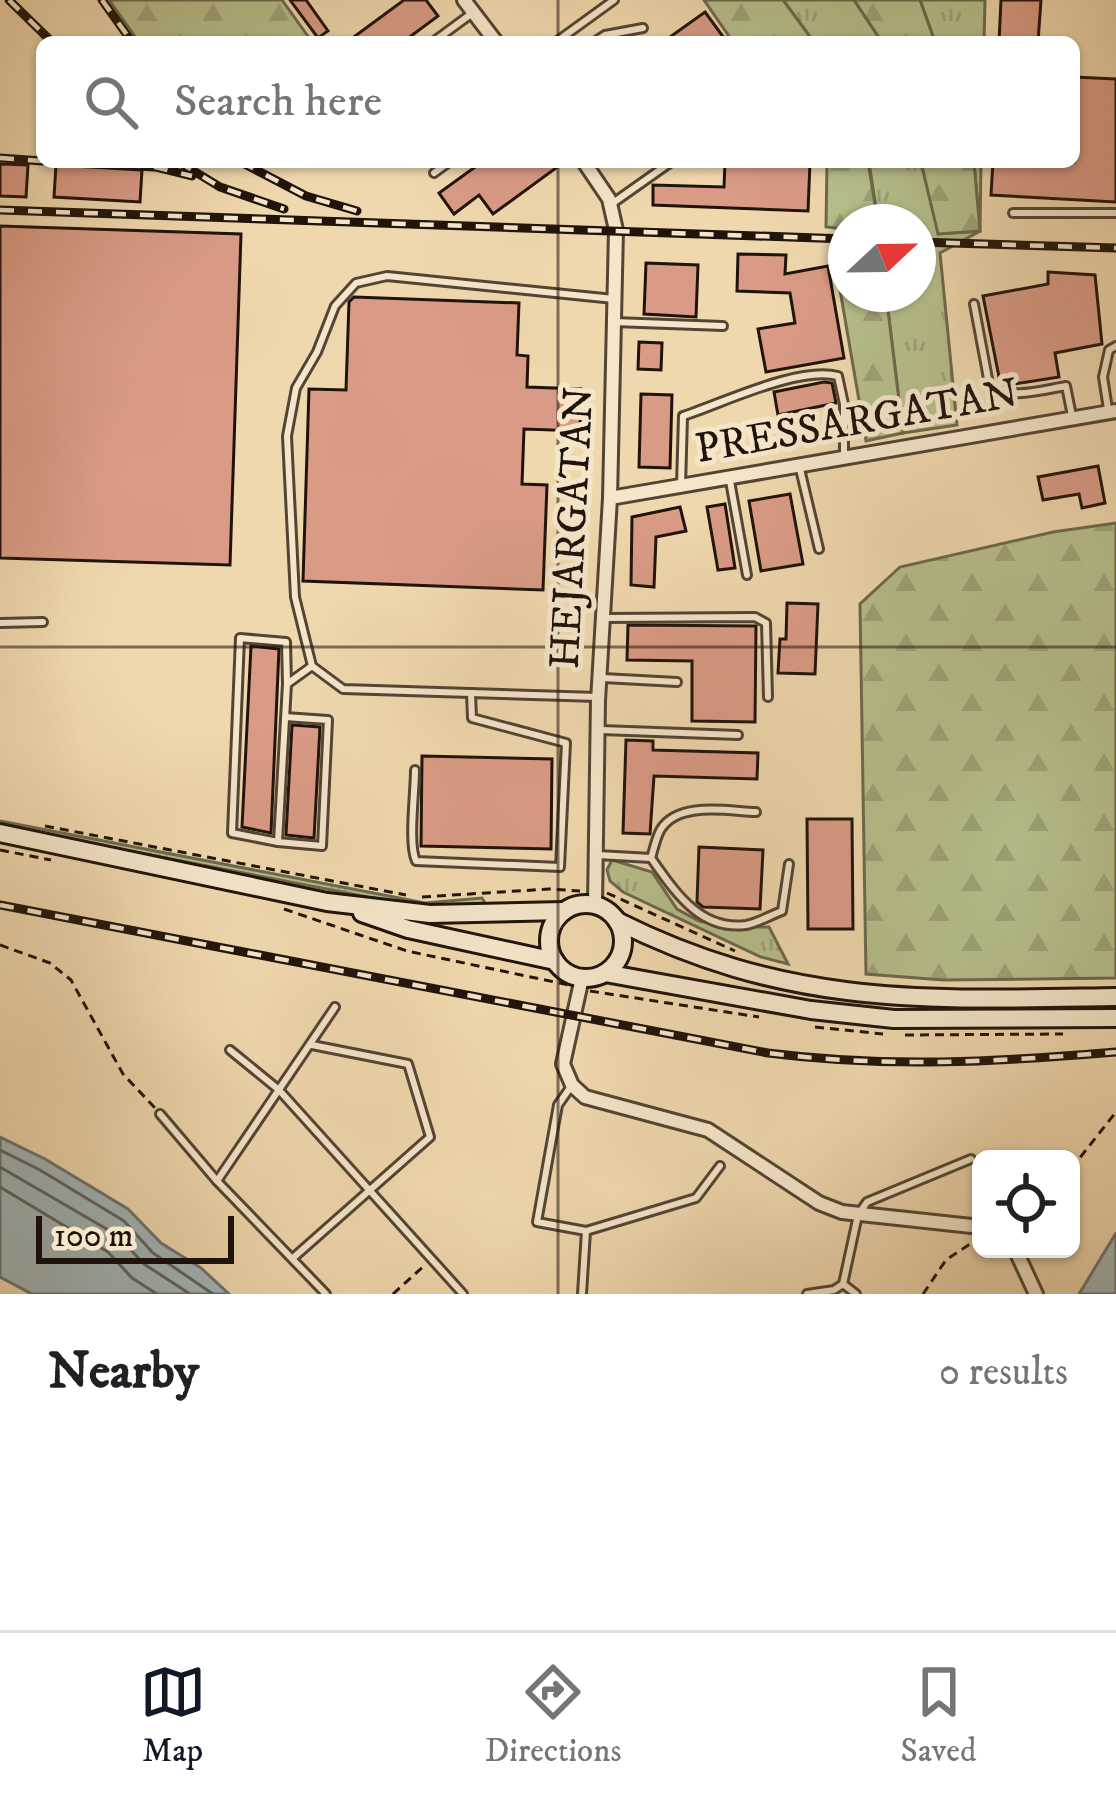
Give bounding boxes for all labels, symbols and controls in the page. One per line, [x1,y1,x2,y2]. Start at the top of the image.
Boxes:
search box [36,36,1080,168]
icon: search [78,69,144,135]
text: Search here [174,74,382,130]
north arrow [828,204,936,312]
street label: PRESSARGATAN [691,368,1023,476]
street label: HEJARGATAN [540,386,606,670]
map controls [972,1150,1080,1258]
button: locate [972,1150,1080,1258]
scale bar [36,1210,234,1263]
text: 100 m [54,1216,133,1257]
text: Nearby [48,1340,199,1404]
text: 0 results [939,1348,1068,1397]
tab: Map [140,1659,206,1772]
tab: Directions [485,1659,621,1772]
tab: Saved [901,1659,976,1772]

